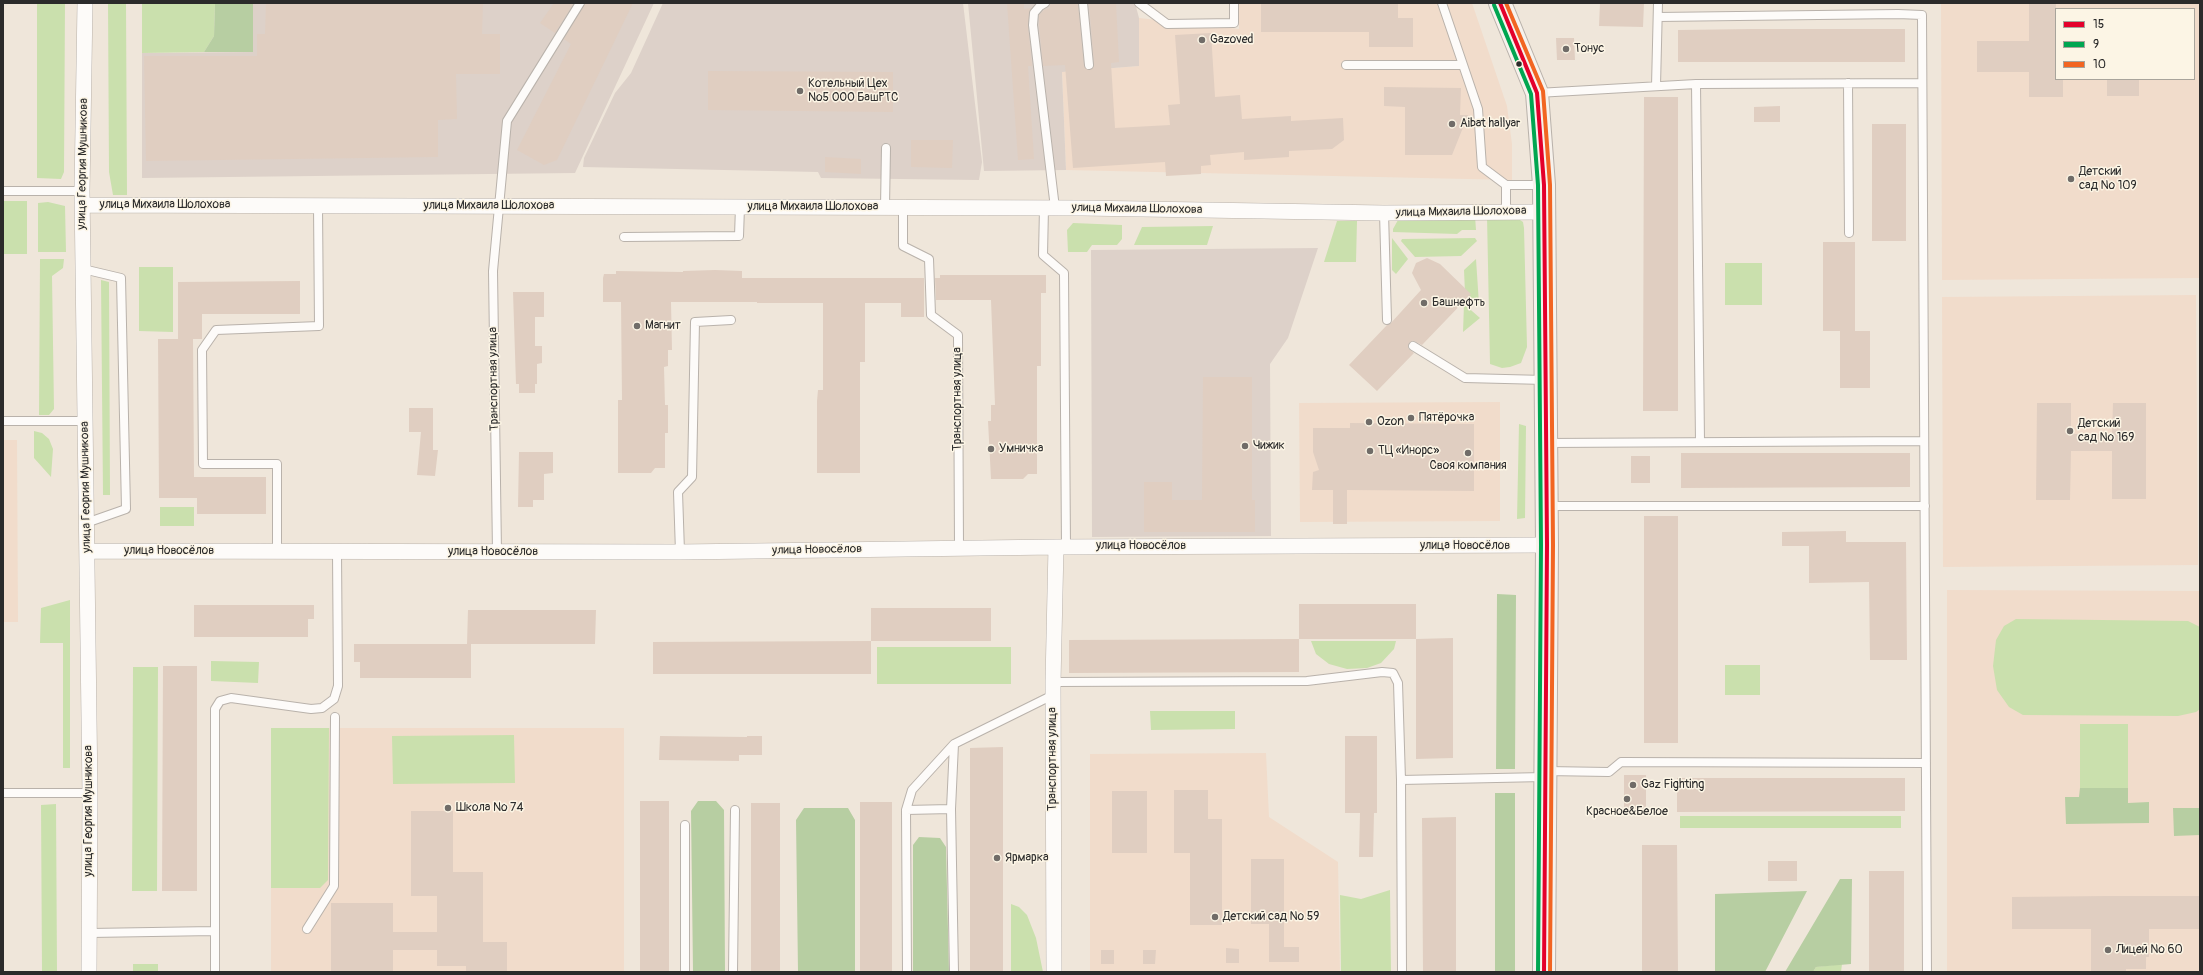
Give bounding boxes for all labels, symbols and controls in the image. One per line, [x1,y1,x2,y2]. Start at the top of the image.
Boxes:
legend [2055,8,2195,80]
text: 15 [2093,17,2104,32]
place label: Gazoved [1210,33,1253,47]
marker: Gazoved [1197,35,1207,45]
text: 9 [2093,37,2099,52]
place label: Тонус [1574,42,1604,56]
marker: Тонус [1561,44,1571,54]
text: 10 [2093,57,2106,72]
unlabelled marker [1514,59,1524,69]
place label: Котельный Цех №5 ООО БашРТС [808,77,898,105]
marker: Котельный Цех №5 ООО БашРТС [795,86,805,96]
street label: улица Георгия Мушникова [75,98,91,230]
place label: Aibat hallyar [1460,117,1520,131]
marker: Aibat hallyar [1447,119,1457,129]
place label: Детский сад № 109 [2079,165,2137,193]
marker: Детский сад № 109 [2066,174,2076,184]
street label: улица Михаила Шолохова [100,198,230,212]
street label: улица Михаила Шолохова [424,199,554,213]
street label: улица Михаила Шолохова [748,200,878,214]
street label: улица Михаила Шолохова [1071,201,1203,217]
street label: улица Михаила Шолохова [1395,204,1527,220]
place label: Башнефть [1432,296,1485,310]
marker: Башнефть [1419,298,1429,308]
place label: Магнит [645,319,681,333]
marker: Магнит [632,321,642,331]
street label: Транспортная улица [486,327,502,431]
street label: Транспортная улица [951,347,965,451]
place label: Пятёрочка [1419,411,1474,425]
marker: Пятёрочка [1406,413,1416,423]
place label: Ozon [1377,415,1404,429]
marker: Ozon [1364,417,1374,427]
place label: Детский сад № 169 [2078,417,2134,445]
street label: улица Георгия Мушникова [78,421,94,553]
marker: Детский сад № 169 [2065,426,2075,436]
place label: Чижик [1253,439,1285,453]
marker: Чижик [1240,441,1250,451]
place label: Умничка [999,442,1043,456]
marker: Умничка [986,444,996,454]
place label: ТЦ «Инорс» [1378,444,1439,458]
marker: ТЦ «Инорс» [1365,446,1375,456]
marker: Своя компания [1463,448,1473,458]
place label: Своя компания [1429,459,1507,473]
street label: улица Новосёлов [1096,539,1186,553]
street label: улица Новосёлов [1420,539,1510,553]
street label: улица Новосёлов [772,542,862,558]
street label: улица Новосёлов [124,544,214,558]
street label: улица Новосёлов [448,545,538,559]
street label: Транспортная улица [1046,707,1060,811]
street label: улица Георгия Мушникова [82,745,96,877]
place label: Gaz Fighting [1641,778,1704,792]
marker: Gaz Fighting [1628,780,1638,790]
marker: Красное&Белое [1622,794,1632,804]
place label: Школа № 74 [456,801,523,815]
marker: Школа № 74 [443,803,453,813]
place label: Красное&Белое [1586,805,1668,819]
place label: Ярмарка [1005,851,1049,865]
marker: Ярмарка [992,853,1002,863]
place label: Детский сад № 59 [1223,910,1319,924]
marker: Детский сад № 59 [1210,912,1220,922]
place label: Лицей № 60 [2116,943,2183,957]
marker: Лицей № 60 [2103,945,2113,955]

